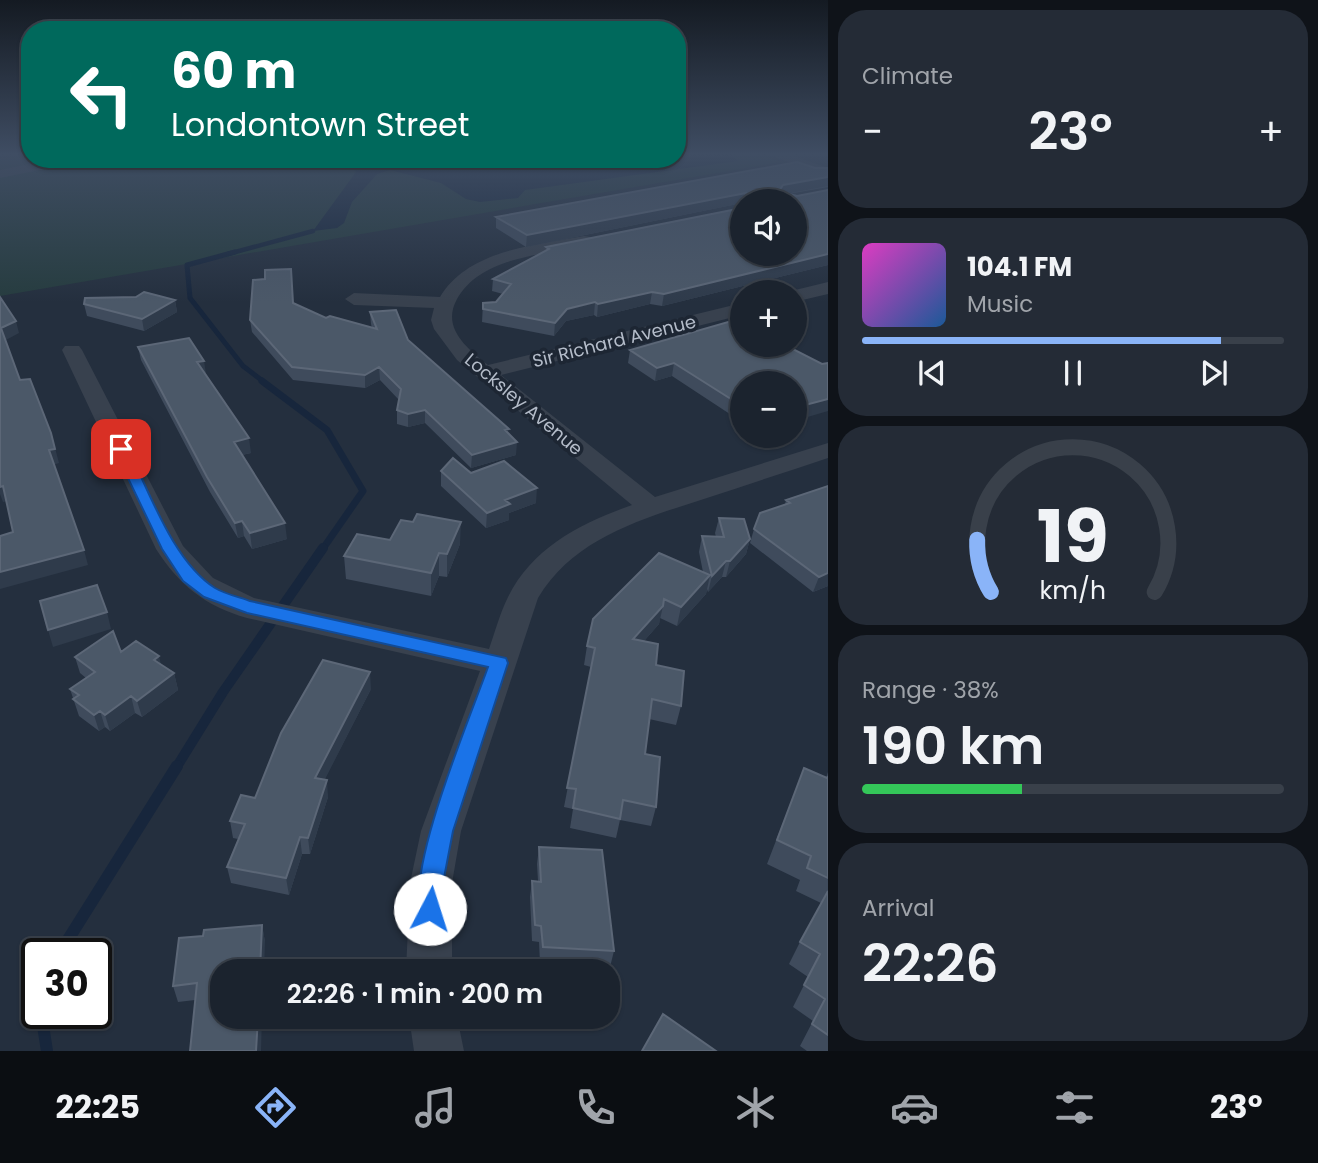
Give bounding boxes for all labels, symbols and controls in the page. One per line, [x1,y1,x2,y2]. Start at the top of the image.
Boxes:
text: 60 m [171,37,296,105]
icon: left [56,49,147,140]
text: Climate [862,60,953,92]
text: 23° [1028,95,1113,168]
text: Londontown Street [171,102,469,147]
text: − [862,105,883,158]
text: + [1258,105,1284,158]
map controls [730,189,807,448]
button: sound [730,189,807,266]
text: 104.1 FM [967,249,1072,285]
button: + [730,280,807,357]
text: Music [967,288,1033,320]
street label: Sir Richard Avenue [530,309,698,373]
street label: Locksley Avenue [460,347,588,461]
icon: previous [913,354,951,392]
icon: pause [1054,354,1092,392]
icon: next [1195,354,1233,392]
button: − [730,371,807,448]
pin [91,419,151,479]
icon: arrive [102,430,140,468]
text: 19 [1037,486,1109,587]
text: km/h [1040,572,1106,607]
text: Range · 38% [862,674,999,706]
text: 190 km [862,709,1044,782]
position arrow [393,872,467,946]
text: Arrival [862,892,934,924]
text: 22:26 [862,927,999,1000]
speed limit sign: 30 [21,938,112,1029]
text: 22:26 · 1 min · 200 m [287,976,543,1012]
icon: directions [251,1083,300,1132]
icon: music [411,1083,460,1132]
icon: phone [571,1083,620,1132]
icon: climate [731,1083,780,1132]
icon: car [890,1083,939,1132]
icon: filters [1050,1083,1099,1132]
text: 22:25 [55,1084,140,1129]
text: 23° [1210,1084,1263,1129]

